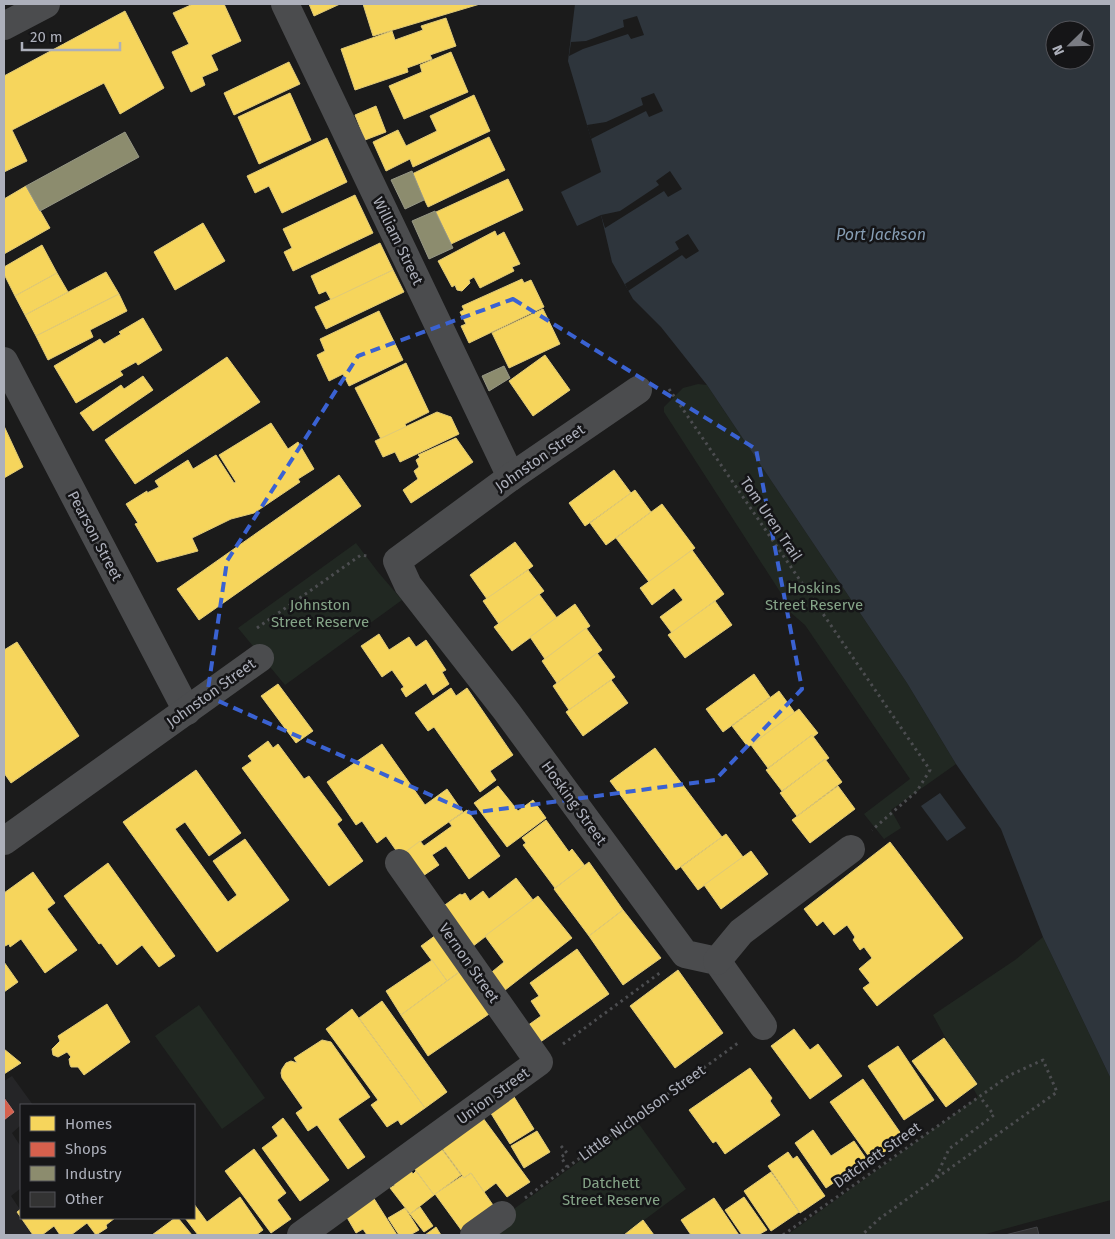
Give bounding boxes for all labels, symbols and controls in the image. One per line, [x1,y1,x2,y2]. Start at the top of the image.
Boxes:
scale bar [22,20,120,52]
north arrow [1045,20,1095,70]
text: 20 m [30,28,63,46]
text: N [1049,42,1068,57]
street label: William Street [369,194,427,288]
water label: Port Jackson [836,225,926,244]
street label: Johnston Street [492,420,589,496]
street label: Tom Uren Trail [736,473,806,565]
street label: Pearson Street [64,488,127,585]
park label: Hoskins Street Reserve [765,579,863,614]
park label: Johnston Street Reserve [271,596,369,631]
street label: Johnston Street [163,654,259,731]
street label: Hosking Street [538,758,611,849]
street label: Vernon Street [435,920,503,1007]
street label: Little Nicholson Street [575,1061,709,1165]
street label: Union Street [453,1063,533,1128]
legend [20,1104,195,1219]
text: Homes [65,1115,112,1133]
street label: Datchett Street [830,1118,925,1192]
text: Shops [65,1140,107,1158]
text: Industry [65,1165,122,1183]
park label: Datchett Street Reserve [562,1174,660,1209]
text: Other [65,1190,104,1208]

